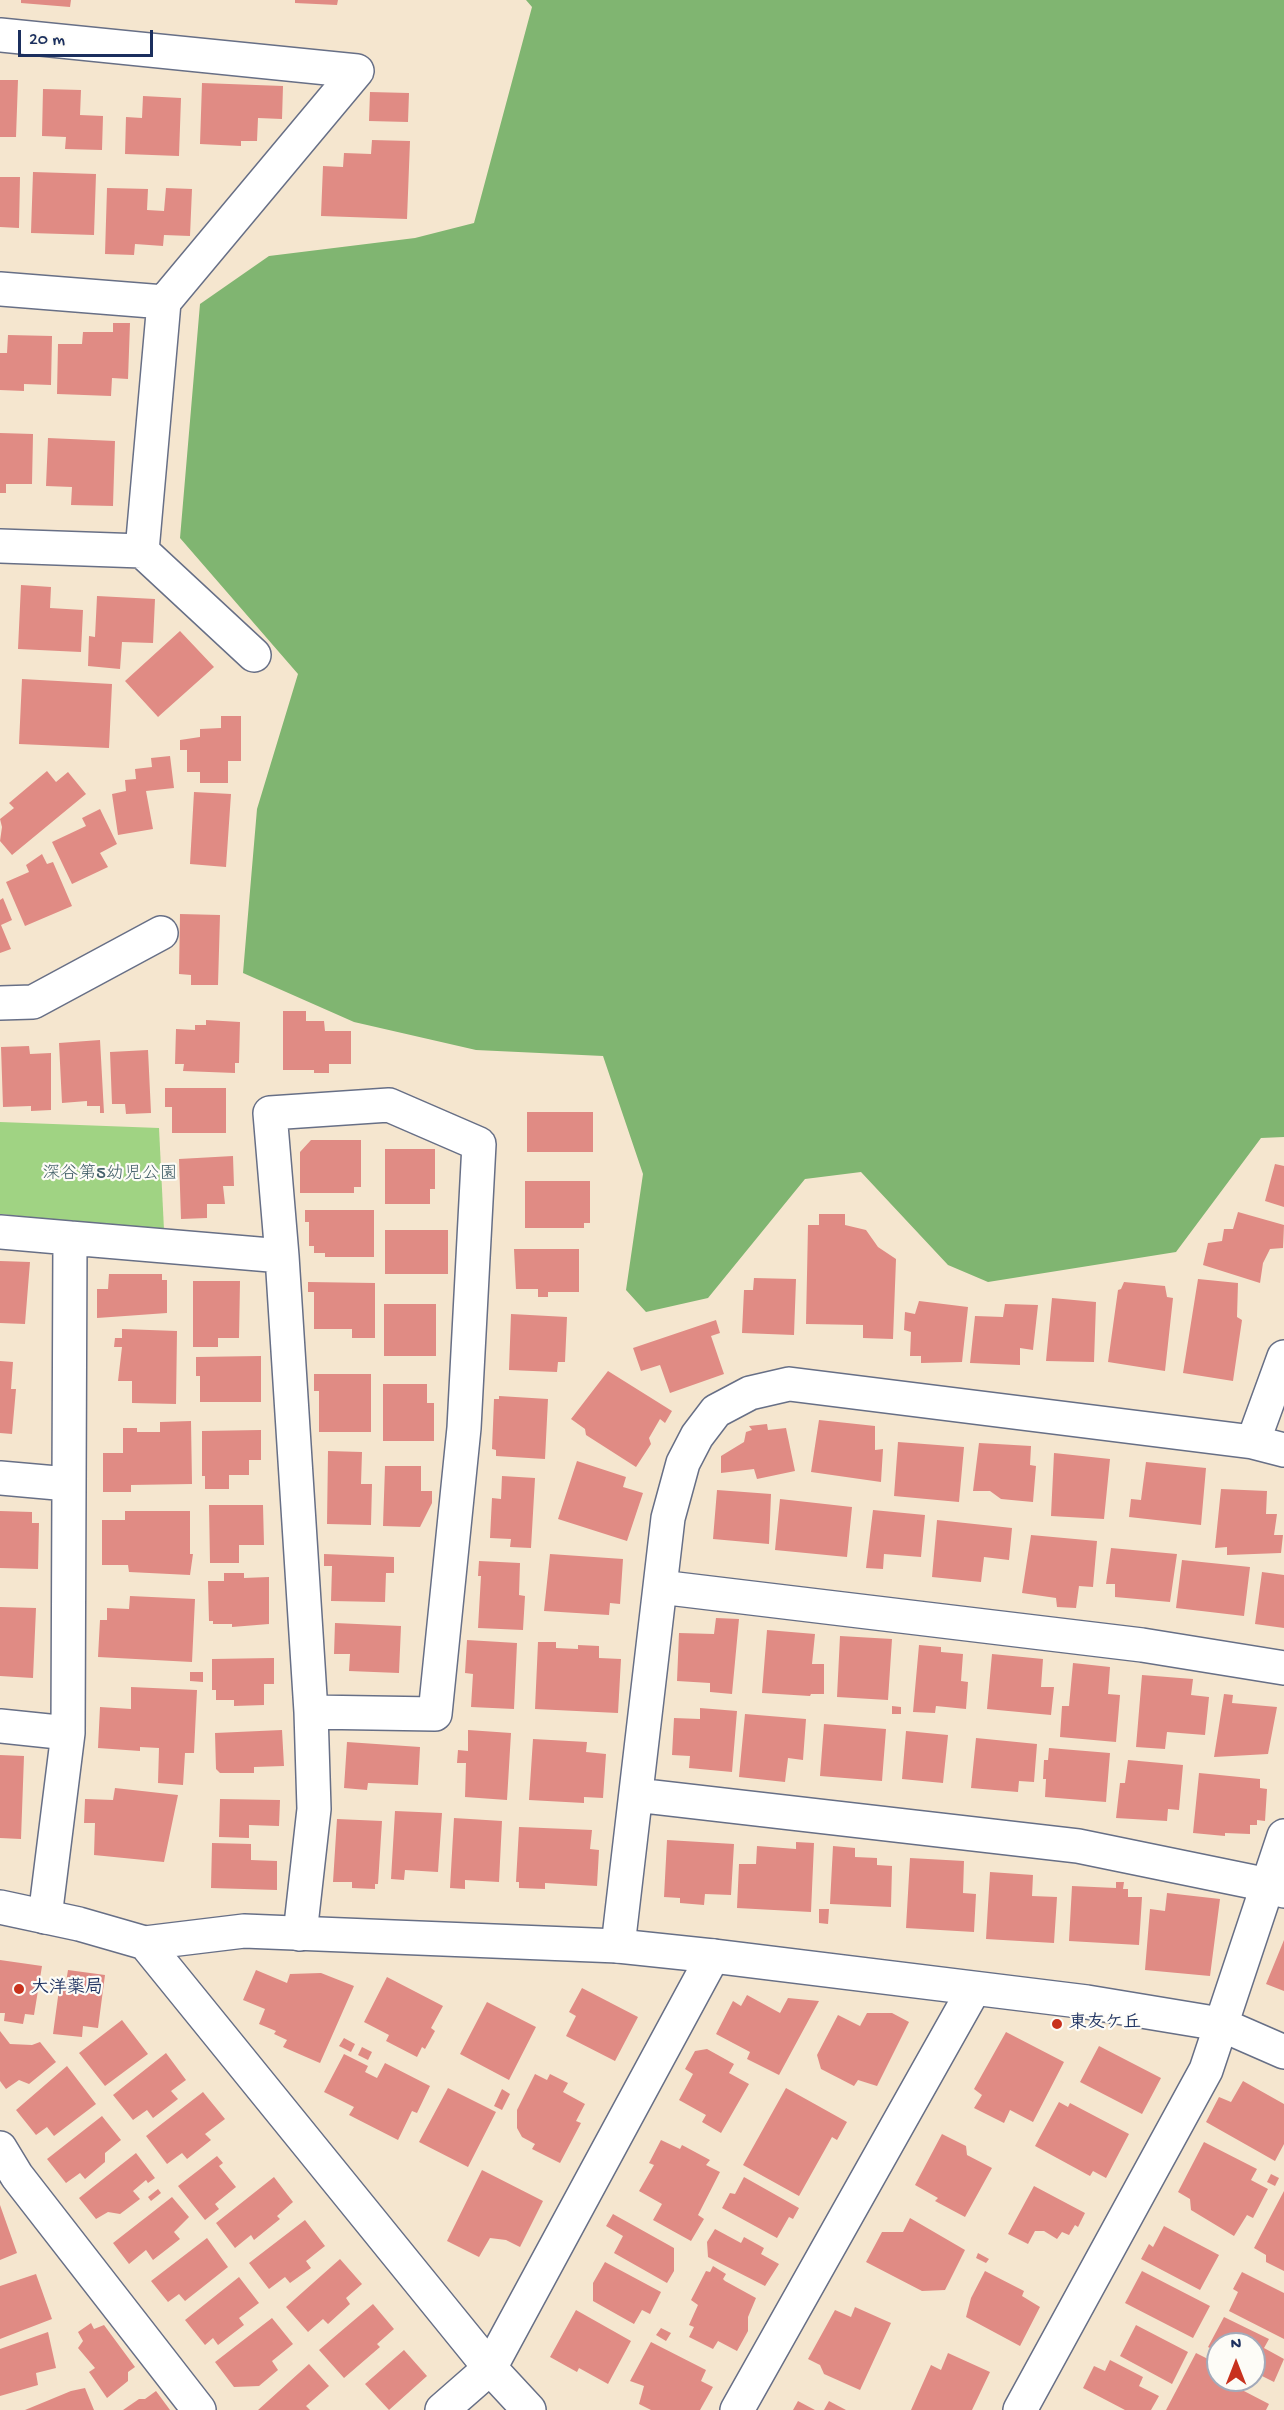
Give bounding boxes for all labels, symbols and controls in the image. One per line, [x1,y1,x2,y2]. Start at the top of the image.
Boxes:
scale bar [21,18,156,56]
text: 20 m [29,30,65,51]
park label: 深谷第5幼児公園 [42,1164,178,1186]
place label: 大洋薬局 [31,1978,103,2000]
marker: 大洋薬局 [12,1982,26,1996]
place label: 東友ケ丘 [1069,2013,1141,2035]
marker: 東友ケ丘 [1050,2017,1064,2031]
north arrow [1206,2332,1266,2392]
text: N [1231,2336,1241,2355]

